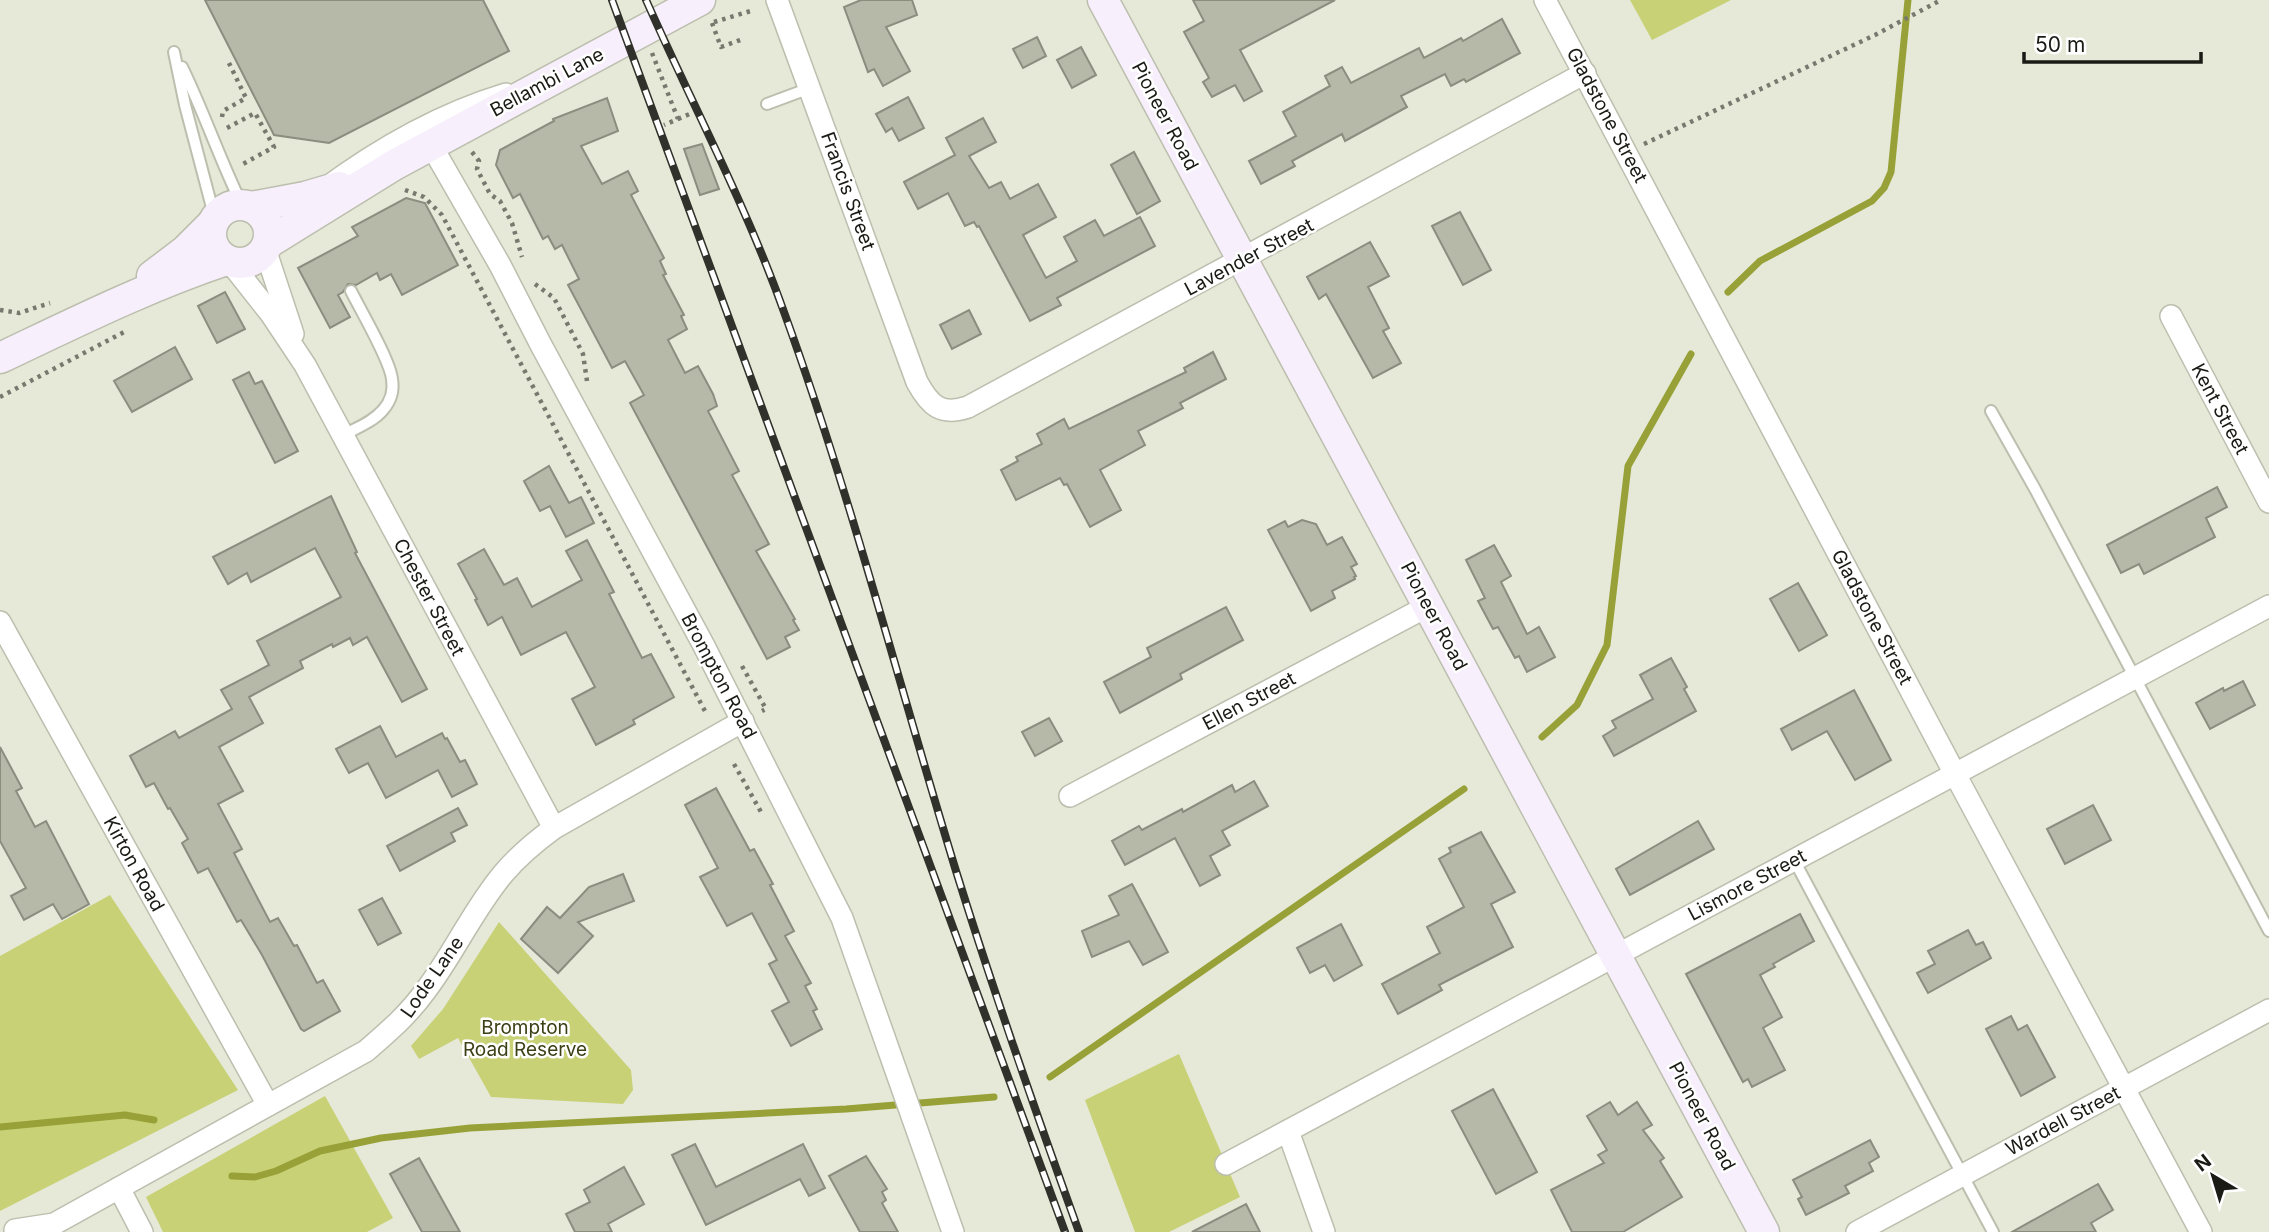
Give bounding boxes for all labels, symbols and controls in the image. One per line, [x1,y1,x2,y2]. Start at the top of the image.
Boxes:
scale bar [2024,21,2201,65]
text: 50 m [2035,32,2085,57]
street label: Bellambi Lane [486,42,608,122]
street label: Gladstone Street [1562,43,1652,187]
street label: Pioneer Road [1127,58,1203,174]
street label: Francis Street [816,129,880,253]
street label: Lavender Street [1181,213,1317,301]
street label: Kent Street [2186,360,2254,458]
street label: Chester Street [388,534,470,660]
street label: Gladstone Street [1827,545,1917,689]
street label: Pioneer Road [1396,558,1472,674]
street label: Brompton Road [676,609,762,743]
street label: Ellen Street [1199,667,1299,735]
street label: Kirton Road [99,813,169,915]
street label: Lismore Street [1684,844,1810,926]
street label: Lode Lane [396,932,468,1022]
park label: Brompton Road Reserve [463,1016,587,1061]
street label: Pioneer Road [1664,1058,1740,1174]
street label: Wardell Street [2002,1081,2124,1161]
north arrow [2178,1141,2248,1211]
text: N [2190,1149,2216,1177]

